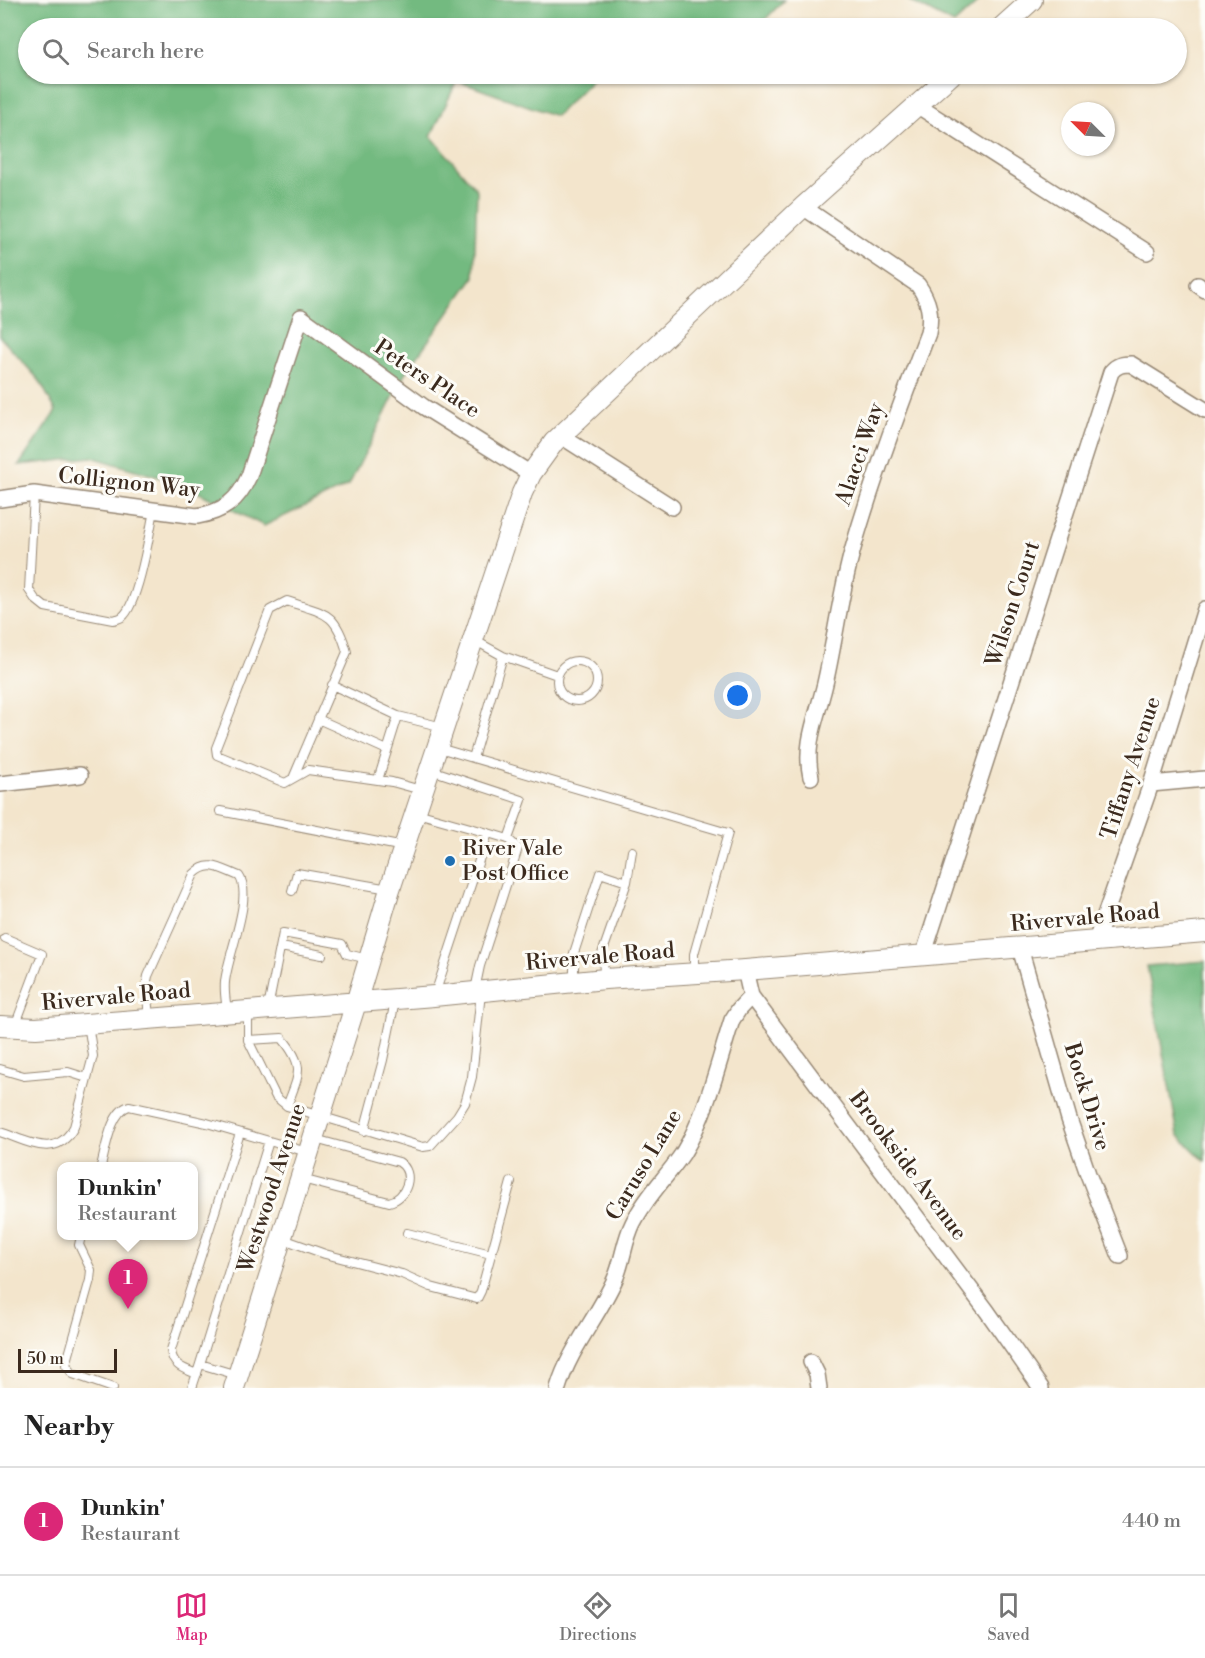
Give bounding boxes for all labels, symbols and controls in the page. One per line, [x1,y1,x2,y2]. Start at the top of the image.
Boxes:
search box [18,18,1187,84]
icon: search [39,35,72,68]
text: Search here [87,38,204,65]
north arrow [1061,102,1115,156]
street label: Peters Place [369,334,485,424]
street label: Alacci Way [829,399,890,510]
street label: Collignon Way [57,462,202,504]
street label: Wilson Court [980,538,1046,671]
your location [723,681,752,710]
street label: Tiffany Avenue [1095,693,1167,843]
place label: River Vale Post Office [462,835,569,887]
marker: River Vale Post Office [443,854,457,868]
street label: Rivervale Road [1009,898,1161,938]
street label: Rivervale Road [524,937,676,977]
street label: Rivervale Road [40,977,192,1017]
street label: Bock Drive [1058,1039,1116,1154]
street label: Brookside Avenue [843,1085,973,1246]
street label: Westwood Avenue [232,1100,312,1277]
street label: Caruso Lane [600,1104,688,1226]
popup [57,1162,198,1240]
text: Dunkin' [78,1175,162,1202]
text: Restaurant [78,1202,177,1227]
pin: 1 [108,1260,148,1309]
scale bar [18,1346,117,1374]
text: 50 m [27,1349,64,1369]
text: Nearby [24,1411,114,1443]
text: Dunkin' [81,1495,165,1522]
text: 1 [39,1509,48,1534]
text: 440 m [1122,1509,1181,1534]
text: Restaurant [81,1522,180,1547]
tab: Map [175,1589,208,1645]
tab: Directions [559,1589,637,1645]
tab: Saved [987,1589,1030,1645]

